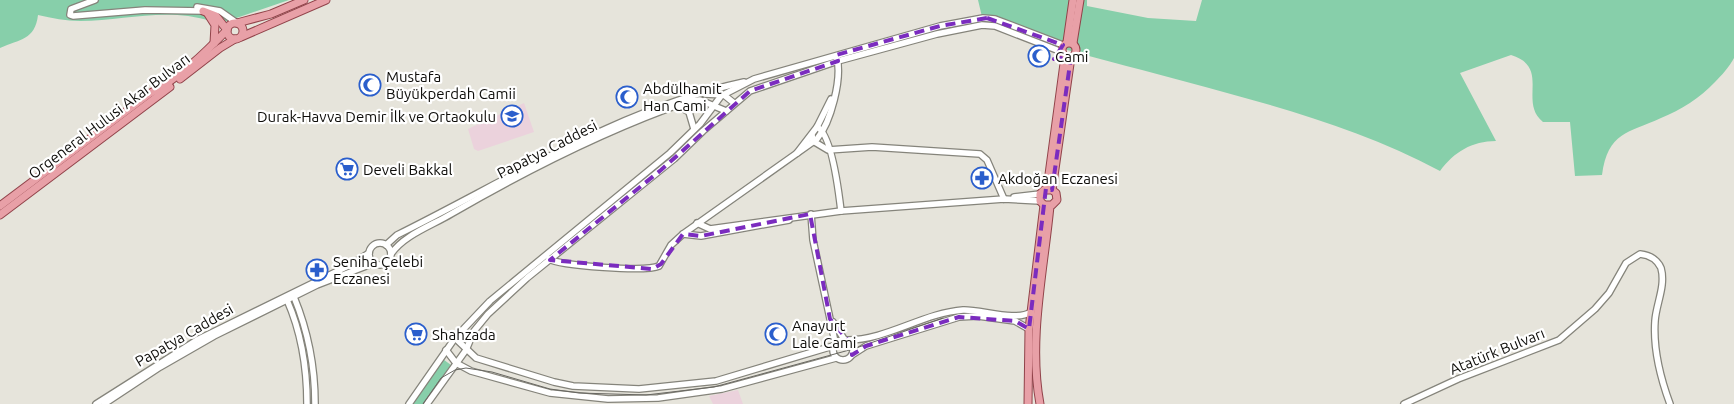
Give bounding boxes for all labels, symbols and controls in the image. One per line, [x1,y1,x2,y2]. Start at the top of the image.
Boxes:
mosque icon: Cami [1027,44,1051,68]
place label: Cami [1055,48,1089,65]
street label: Orgeneral Hulusi Akar Bulvarı [25,50,193,182]
place label: Mustafa Büyükperdah Camii [386,68,516,102]
mosque icon: Mustafa Büyükperdah Camii [358,73,382,97]
place label: Abdülhamit Han Cami [643,80,722,114]
mosque icon: Abdülhamit Han Cami [615,85,639,109]
school or university icon: Durak-Havva Demir İlk ve Ortaokulu [500,104,524,128]
place label: Durak-Havva Demir İlk ve Ortaokulu [257,108,496,125]
street label: Papatya Caddesi [494,116,600,182]
supermarket icon: Develi Bakkal [335,157,359,181]
place label: Develi Bakkal [363,161,453,178]
pharmacy icon: Akdoğan Eczanesi [970,166,994,190]
place label: Akdoğan Eczanesi [998,170,1118,187]
place label: Seniha Çelebi Eczanesi [333,253,423,287]
pharmacy icon: Seniha Çelebi Eczanesi [305,258,329,282]
street label: Papatya Caddesi [132,300,236,370]
place label: Anayurt Lale Cami [792,317,857,351]
supermarket icon: Shahzada [404,322,428,346]
mosque icon: Anayurt Lale Cami [764,322,788,346]
street label: Atatürk Bulvarı [1447,324,1547,378]
place label: Shahzada [432,326,496,343]

